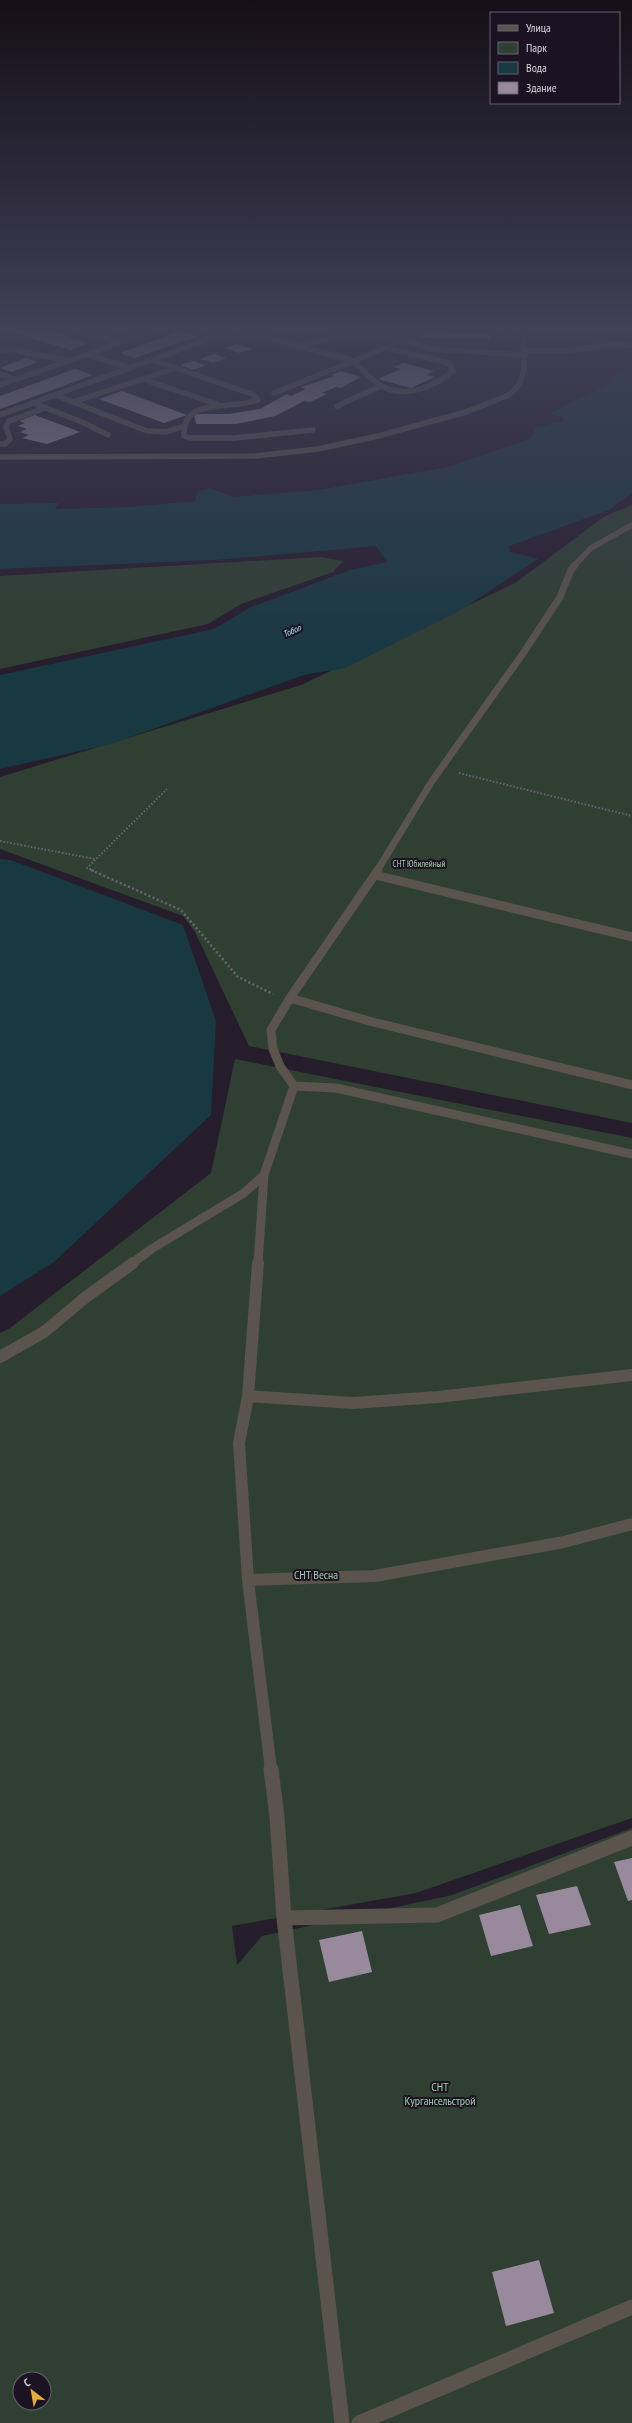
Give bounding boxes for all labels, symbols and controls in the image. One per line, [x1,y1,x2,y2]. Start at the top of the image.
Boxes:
legend [490,12,620,104]
text: Улица [526,20,551,35]
text: Парк [526,40,547,55]
text: Вода [526,60,547,75]
text: Здание [526,80,557,95]
water label: Тобол [281,621,304,639]
park label: СНТ Юбилейный [393,858,446,869]
park label: СНТ Весна [294,1567,338,1582]
park label: СНТ Кургансельстрой [405,2079,475,2108]
north arrow [12,2371,52,2411]
text: С [21,2375,33,2390]

